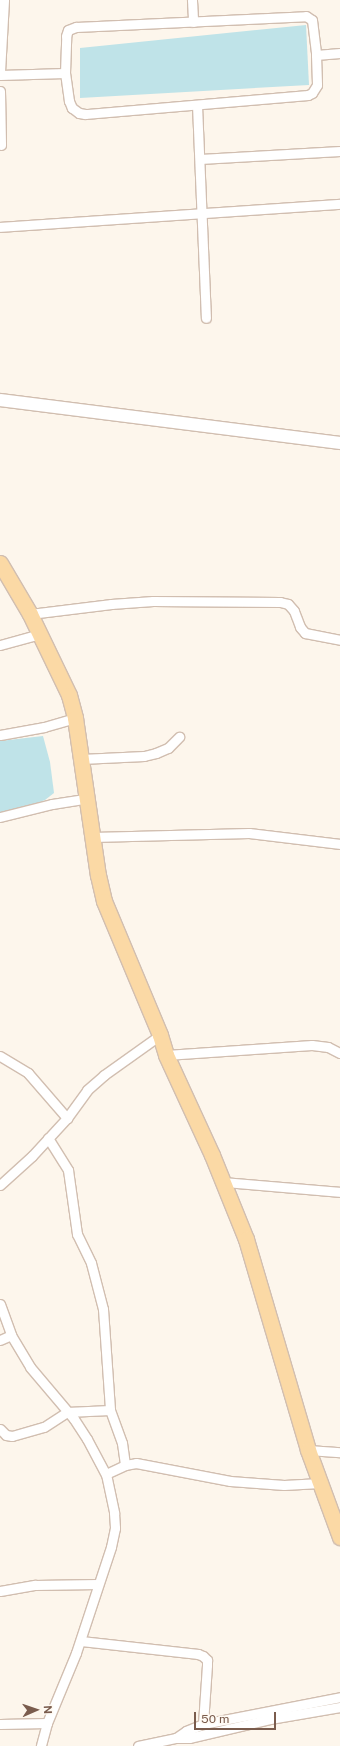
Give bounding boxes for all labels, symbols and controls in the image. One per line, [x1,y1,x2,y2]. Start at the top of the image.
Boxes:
north arrow [16,1690,56,1730]
scale bar [196,1704,278,1730]
text: N [42,1705,54,1714]
text: 50 m [201,1712,229,1726]

